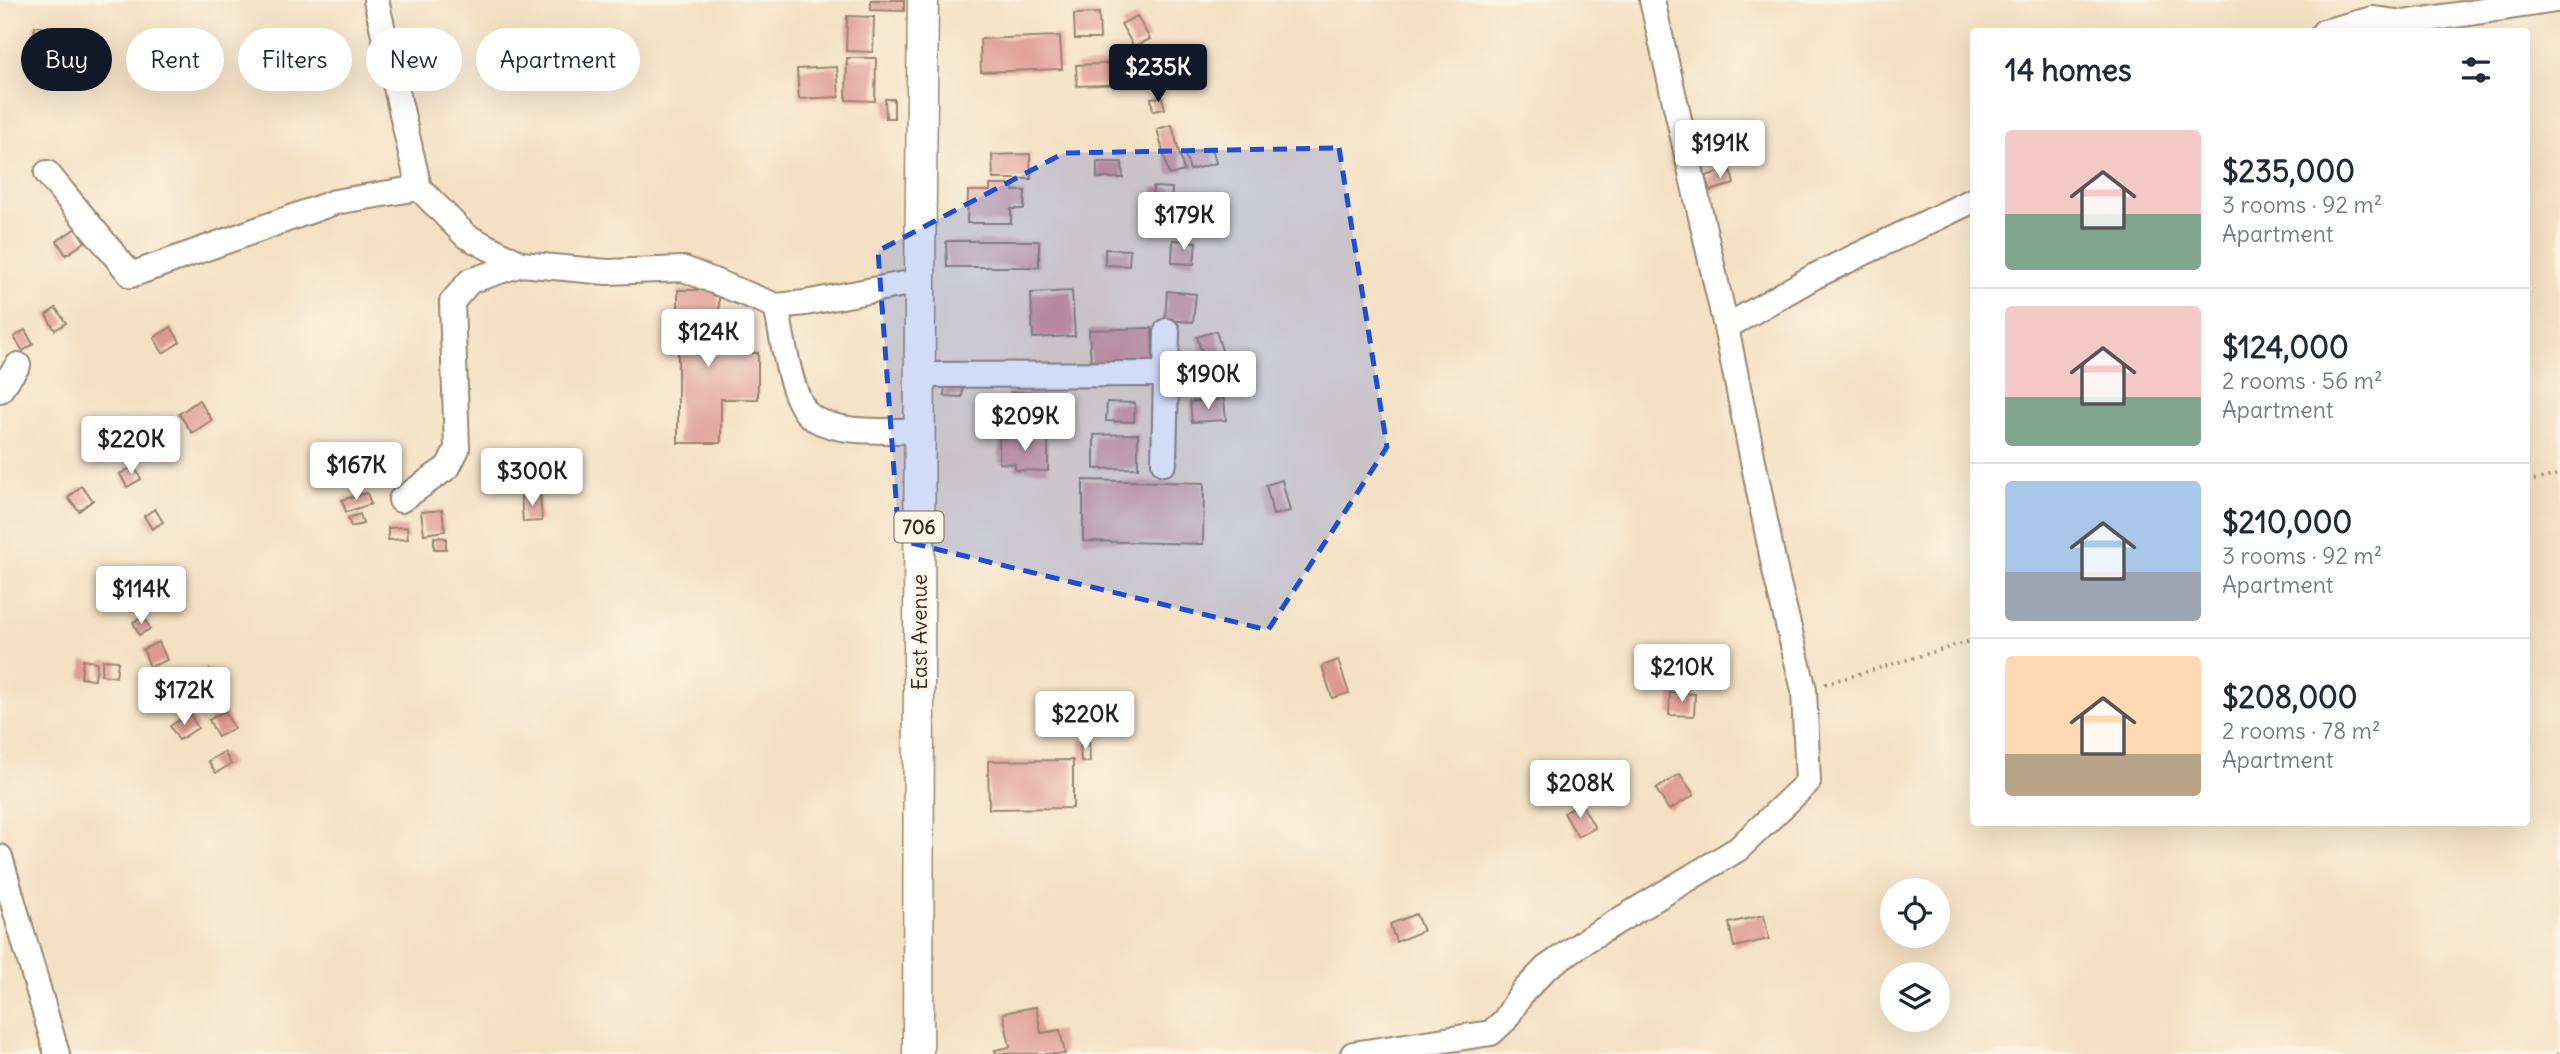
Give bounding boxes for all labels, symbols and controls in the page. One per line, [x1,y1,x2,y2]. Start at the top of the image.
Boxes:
chip: Buy [21,28,112,91]
chip: Rent [126,28,224,91]
chip: Filters [238,28,352,91]
chip: New [366,28,462,91]
chip: Apartment [476,28,640,91]
pin: $235K [1109,44,1207,104]
text: 14 homes [2005,51,2132,89]
icon: filters [2457,51,2495,89]
text: $235K [1125,52,1191,81]
pin: $191K [1671,120,1769,180]
text: $191K [1691,128,1749,157]
text: $235,000 [2222,152,2355,190]
icon: home [2061,158,2145,242]
text: 3 rooms · 92 m² [2222,190,2382,219]
pin: $179K [1135,192,1233,252]
text: $179K [1154,200,1214,229]
text: Apartment [2222,219,2334,248]
pin: $124K [659,310,757,369]
text: $124K [677,317,739,346]
text: $124,000 [2222,328,2349,366]
icon: home [2061,334,2145,418]
pin: $190K [1159,352,1257,411]
text: $190K [1176,359,1240,388]
text: 2 rooms · 56 m² [2222,366,2383,395]
pin: $209K [976,393,1074,453]
text: Apartment [2222,395,2334,424]
text: $209K [991,401,1059,430]
pin: $220K [82,416,180,476]
text: $220K [97,424,165,453]
pin: $167K [307,442,405,502]
pin: $300K [483,448,581,508]
text: $167K [326,450,386,479]
text: $300K [497,456,567,485]
text: $210,000 [2222,503,2352,541]
icon: home [2061,509,2145,593]
road number: 706 [894,512,944,542]
text: 3 rooms · 92 m² [2222,541,2382,570]
pin: $114K [92,566,190,626]
text: Apartment [2222,570,2334,599]
text: $114K [112,574,170,603]
street label: East Avenue [906,574,933,690]
pin: $210K [1633,644,1731,704]
text: $210K [1650,652,1714,681]
pin: $172K [135,668,233,727]
text: $172K [154,675,214,704]
text: $208,000 [2222,678,2358,716]
icon: home [2061,684,2145,768]
pin: $220K [1036,692,1134,751]
text: $220K [1051,699,1119,728]
text: 2 rooms · 78 m² [2222,716,2381,745]
text: Apartment [2222,745,2334,774]
pin: $208K [1531,760,1629,820]
text: $208K [1546,768,1614,797]
map controls [1880,878,1950,1032]
button: locate [1880,878,1950,948]
button: layers [1880,962,1950,1032]

